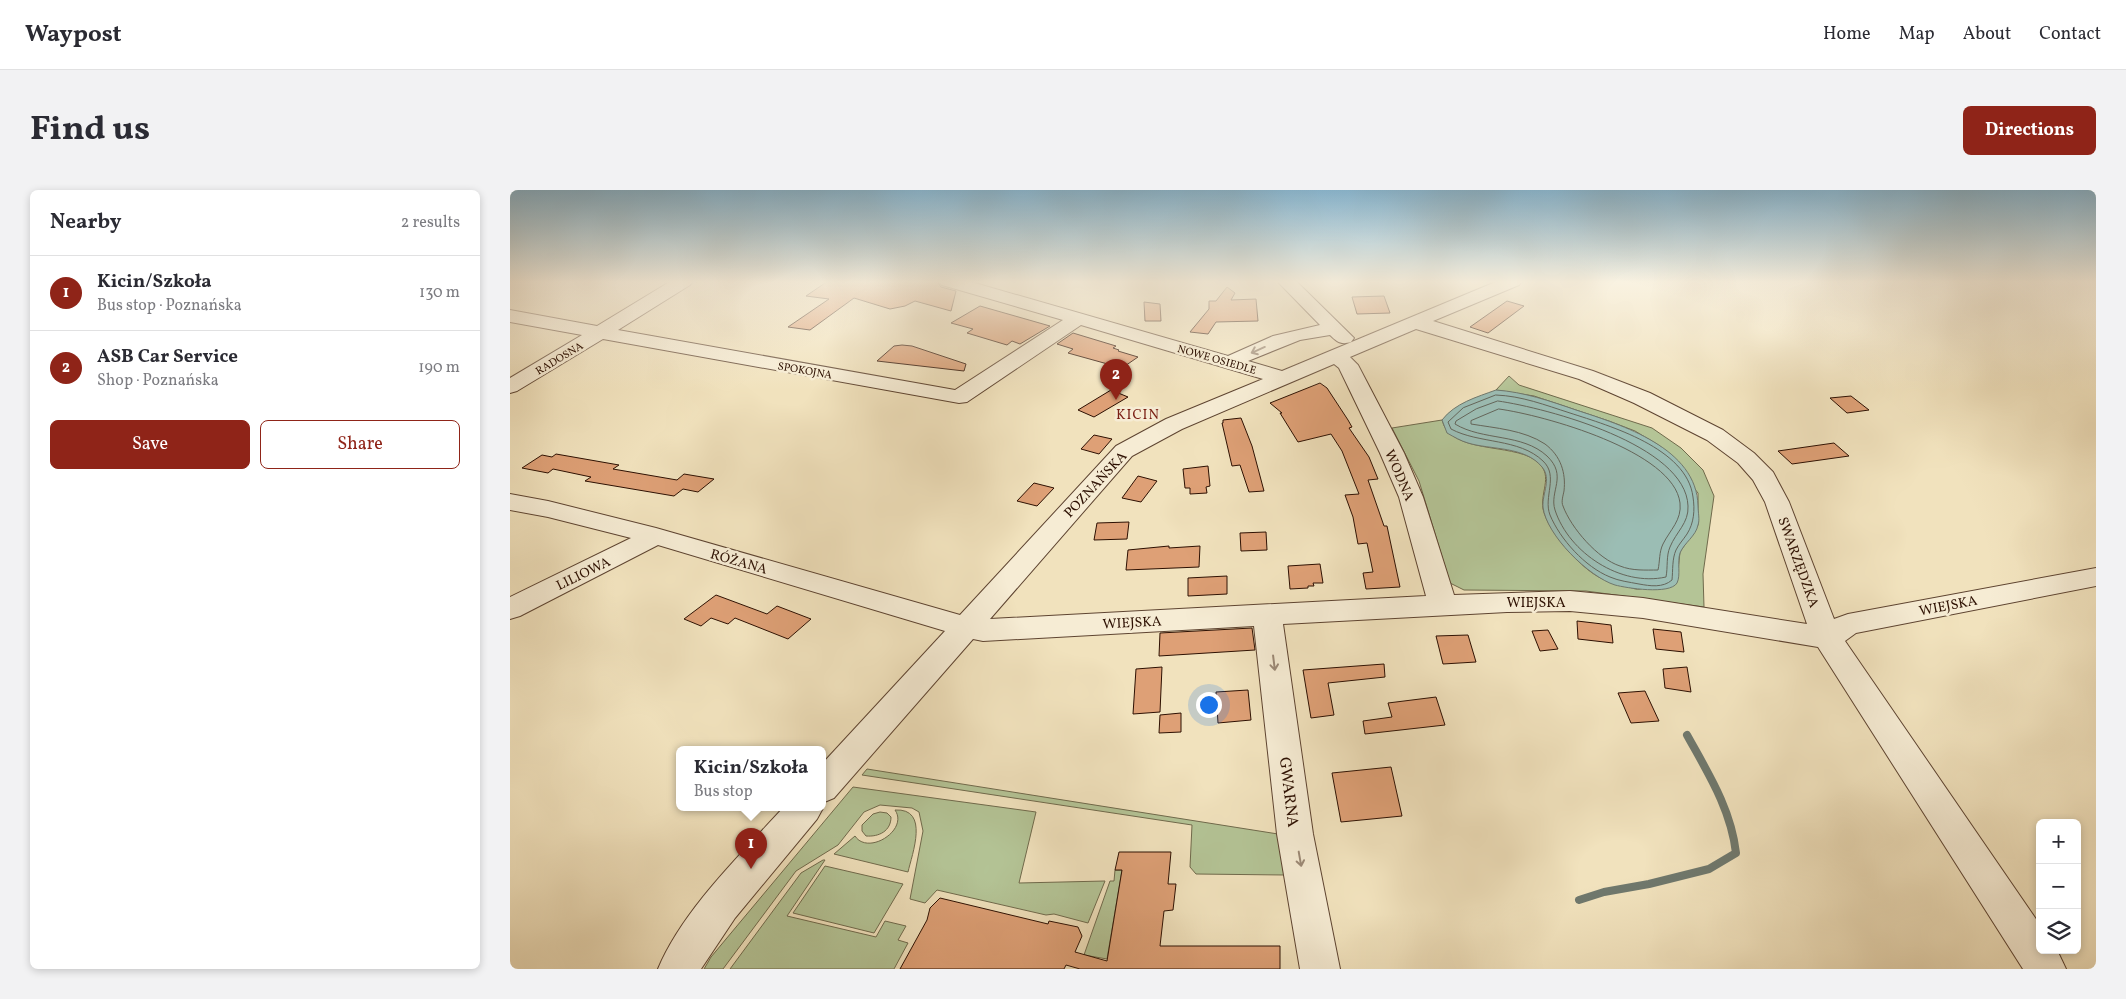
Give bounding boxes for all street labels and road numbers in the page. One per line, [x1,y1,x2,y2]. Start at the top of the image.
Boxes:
street label: RADOSNA [533,339,587,379]
street label: NOWE OSIEDLE [1175,342,1258,379]
street label: SPOKOJNA [776,359,833,384]
street label: POZNAŃSKA [1060,447,1132,522]
street label: WODNA [1379,447,1418,504]
street label: SWARZĘDZKA [1772,515,1823,611]
street label: RÓŻANA [708,544,770,580]
street label: LILIOWA [553,553,614,596]
street label: WIEJSKA [1917,591,1979,621]
street label: WIEJSKA [1506,594,1566,613]
street label: WIEJSKA [1102,612,1162,635]
street label: GWARNA [1273,756,1303,829]

